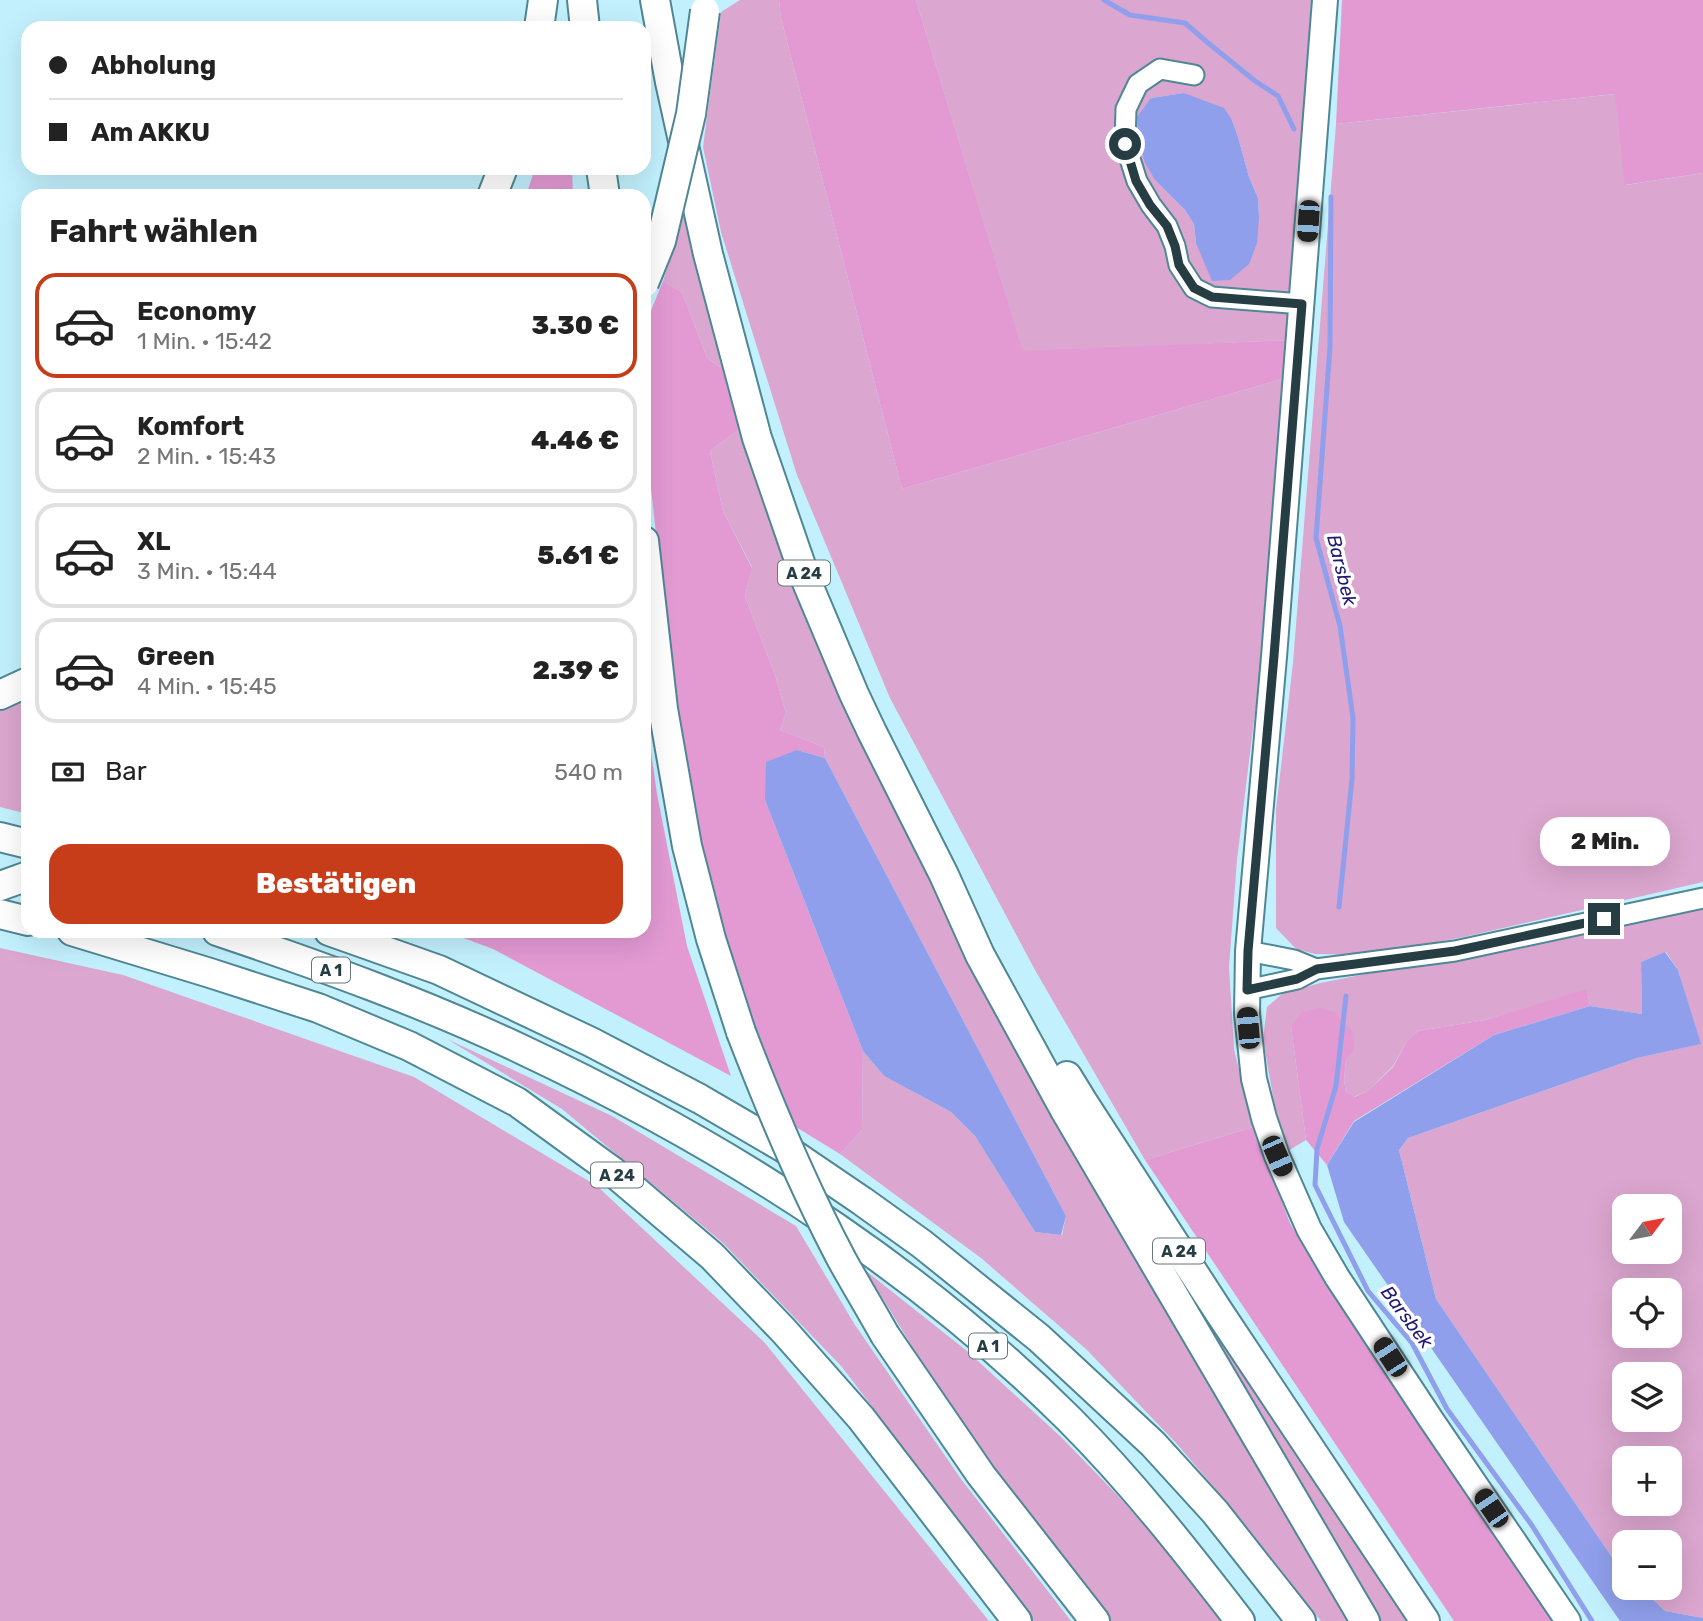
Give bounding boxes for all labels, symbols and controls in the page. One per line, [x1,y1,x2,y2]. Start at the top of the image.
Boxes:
text: Abholung [91,50,216,81]
text: Am AKKU [91,117,210,148]
route start [1109,128,1141,160]
car [1297,199,1320,243]
text: Fahrt wählen [49,212,258,250]
icon: car [53,294,116,357]
text: Economy [137,296,256,327]
text: 3.30 € [531,310,619,341]
text: 1 Min. · 15:42 [137,327,272,355]
icon: car [53,409,116,472]
text: Komfort [137,411,244,442]
text: 4.46 € [531,425,619,456]
text: 2 Min. · 15:43 [137,442,276,470]
icon: car [53,524,116,587]
text: XL [137,526,170,557]
water label: Barsbek [1322,532,1362,608]
text: 5.61 € [537,540,619,571]
text: 3 Min. · 15:44 [137,557,277,585]
road number: A 24 [778,560,830,586]
icon: car [53,639,116,702]
text: Green [137,641,215,672]
text: 2.39 € [533,655,619,686]
text: 4 Min. · 15:45 [137,672,277,700]
icon: cash [49,753,87,791]
text: Bar [105,756,147,787]
text: 540 m [554,758,623,786]
callout: 2 Min. [1539,818,1669,866]
text: 2 Min. [1571,827,1639,855]
button: Bestätigen [49,844,623,924]
route end [1588,903,1620,935]
road number: A 1 [312,958,350,982]
car [1236,1006,1261,1050]
car [1259,1133,1296,1179]
road number: A 24 [591,1162,643,1188]
north arrow [1612,1194,1682,1264]
map controls [1612,1194,1682,1600]
road number: A 24 [1153,1238,1205,1264]
button: locate [1612,1278,1682,1348]
water label: Barsbek [1376,1281,1438,1353]
road number: A 1 [969,1334,1007,1358]
car [1370,1334,1411,1380]
button: layers [1612,1362,1682,1432]
button: + [1612,1446,1682,1516]
car [1471,1485,1512,1531]
button: − [1612,1530,1682,1600]

